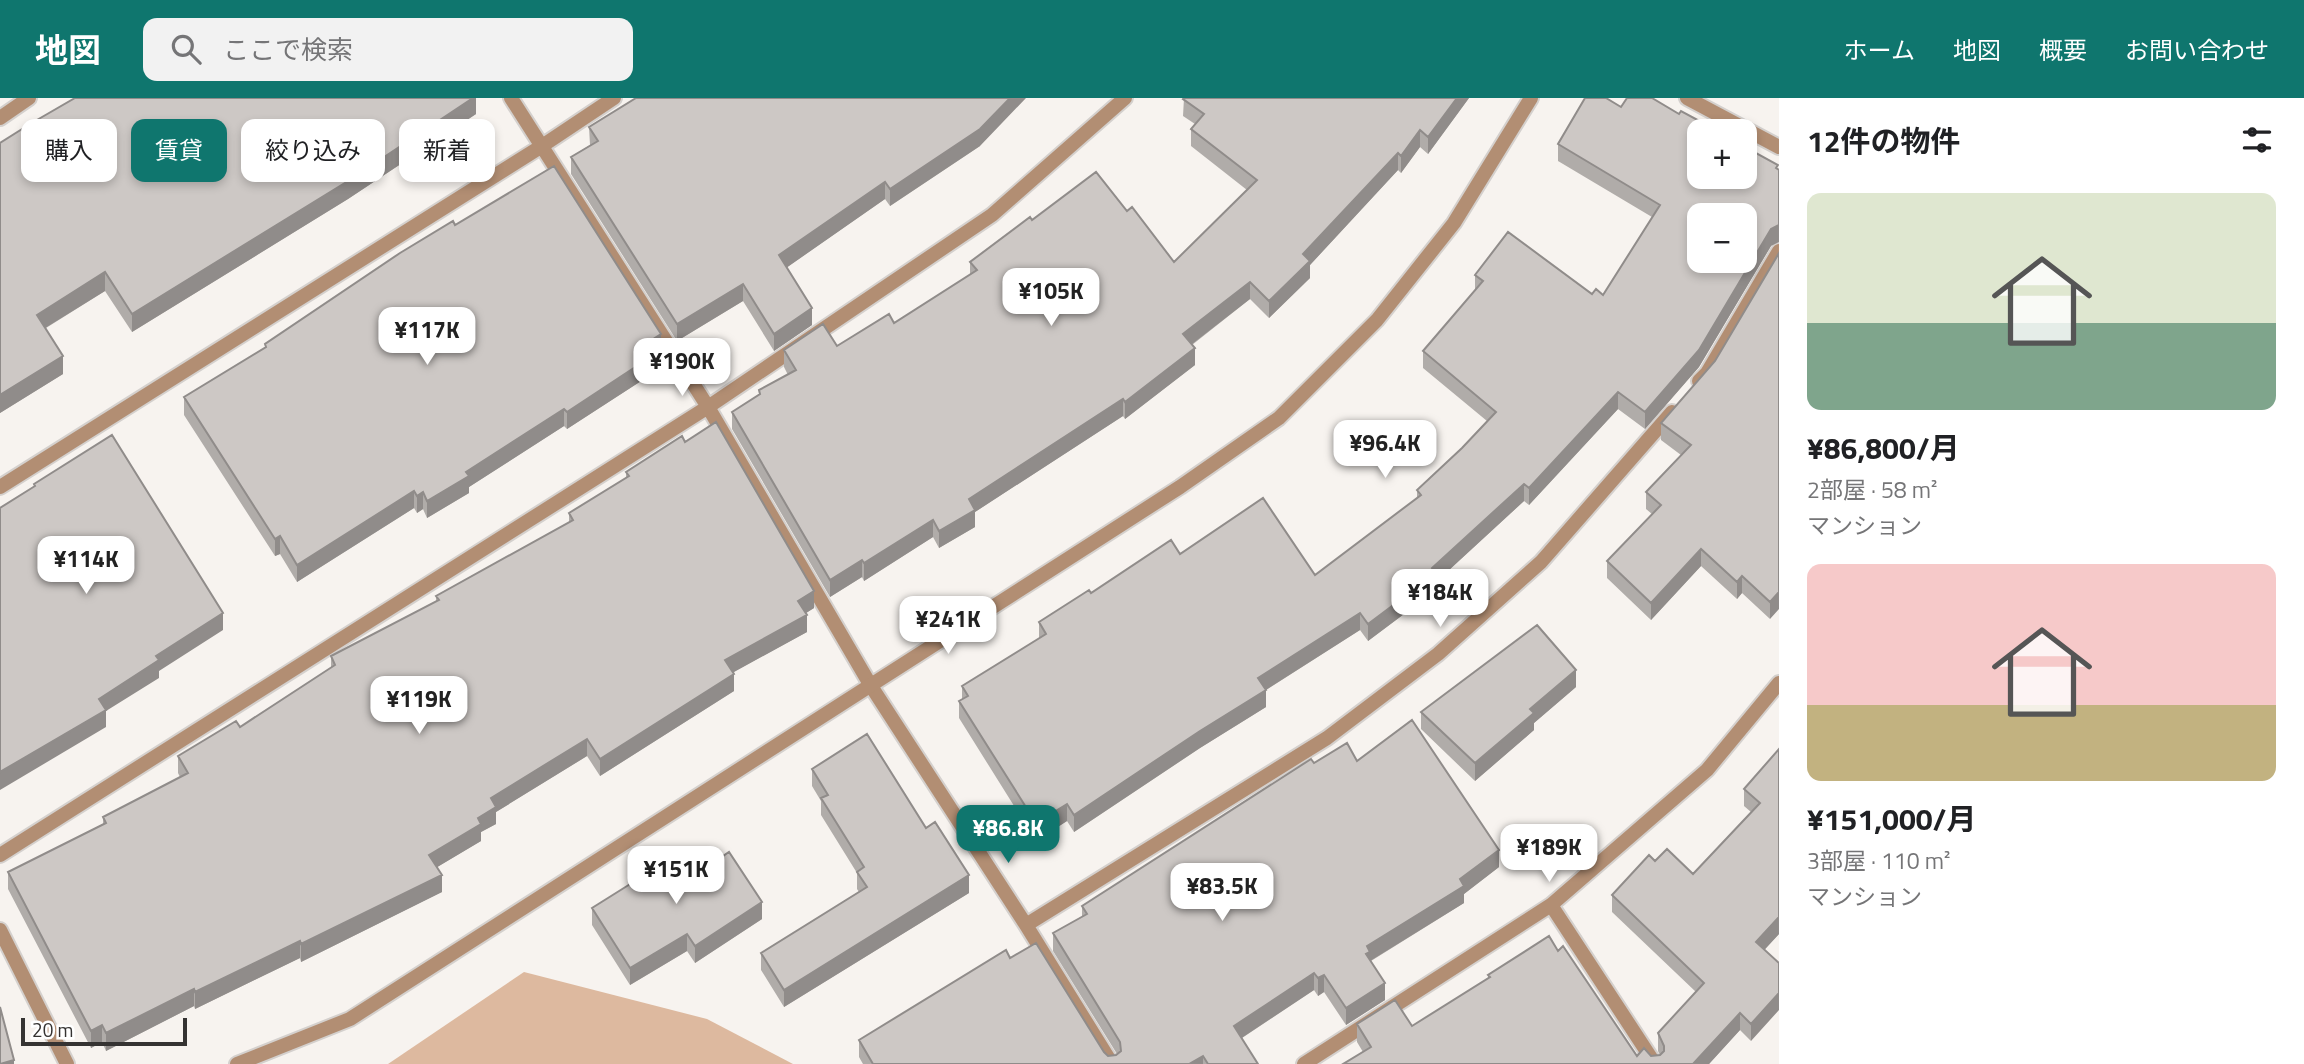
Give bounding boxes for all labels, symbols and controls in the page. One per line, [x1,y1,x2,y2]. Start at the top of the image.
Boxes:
search box [143,18,633,81]
text: 地図 [35,25,101,75]
icon: search [167,30,205,68]
text: ここで検索 [223,30,353,69]
text: ホーム [1844,32,1915,68]
text: 地図 [1953,32,2001,68]
text: 概要 [2039,32,2087,68]
text: お問い合わせ [2125,32,2269,68]
text: 12件の物件 [1807,118,1961,164]
chip: 購入 [21,119,117,182]
chip: 賃貸 [131,119,227,182]
chip: 絞り込み [241,119,385,182]
chip: 新着 [399,119,495,182]
map controls [1687,119,1757,273]
button: + [1687,119,1757,189]
icon: filters [2238,121,2276,159]
button: − [1687,203,1757,273]
icon: home [1979,238,2105,364]
pin: ¥105K [1002,268,1100,328]
text: ¥105K [1018,273,1084,308]
pin: ¥117K [378,308,476,367]
text: ¥117K [394,312,460,347]
pin: ¥190K [633,338,731,398]
text: ¥190K [649,343,715,378]
pin: ¥96.4K [1328,420,1442,480]
text: ¥96.4K [1349,425,1421,460]
text: ¥86,800/月 [1807,425,1960,471]
text: 2部屋 · 58 m² [1807,472,1937,507]
text: マンション [1807,508,1922,543]
pin: ¥114K [37,536,135,596]
text: ¥114K [53,541,119,576]
pin: ¥184K [1391,570,1489,629]
text: ¥184K [1407,574,1473,609]
pin: ¥241K [899,596,997,656]
text: ¥241K [915,601,981,636]
icon: home [1979,609,2105,735]
pin: ¥119K [370,676,468,736]
text: ¥119K [386,681,452,716]
text: ¥151,000/月 [1807,796,1976,842]
pin: ¥86.8K [951,806,1065,865]
text: ¥86.8K [972,810,1044,845]
pin: ¥189K [1500,824,1598,884]
text: ¥189K [1516,829,1582,864]
text: 3部屋 · 110 m² [1807,843,1950,878]
pin: ¥151K [627,846,725,906]
text: ¥151K [643,851,709,886]
pin: ¥83.5K [1165,864,1279,923]
text: ¥83.5K [1186,868,1258,903]
text: マンション [1807,879,1922,914]
scale bar [21,1015,187,1047]
text: 20 m [32,1015,73,1044]

